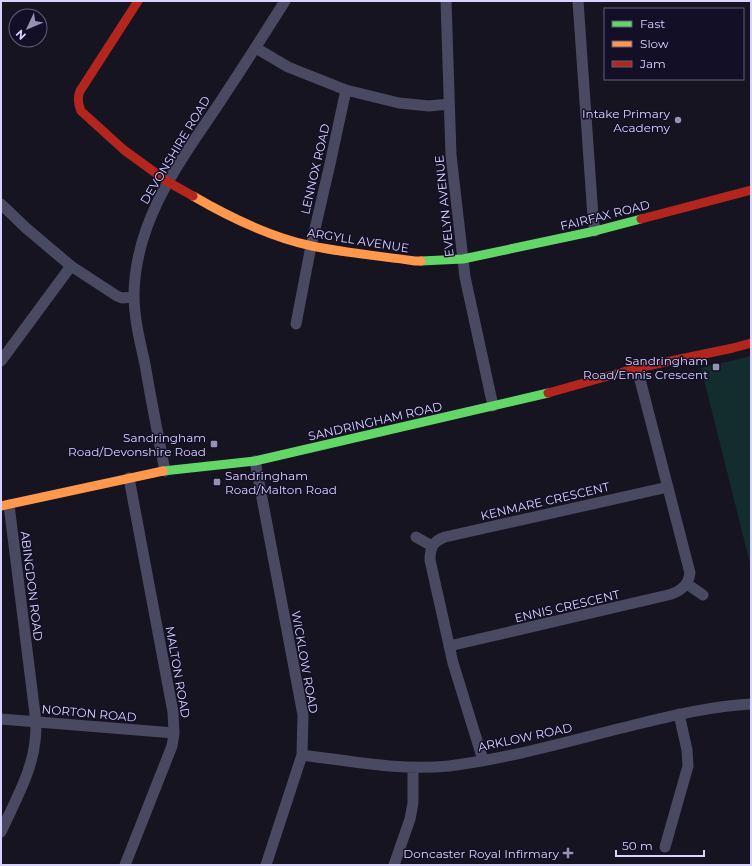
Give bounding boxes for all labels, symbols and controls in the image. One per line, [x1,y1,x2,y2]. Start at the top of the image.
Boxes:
north arrow [8,8,48,48]
legend [604,8,744,80]
text: Fast [640,16,665,31]
text: N [13,27,29,43]
text: Slow [640,36,669,51]
text: Jam [639,56,666,71]
street label: DEVONSHIRE ROAD [137,93,213,207]
place label: Intake Primary Academy [582,106,670,135]
marker: Intake Primary Academy [673,115,683,125]
street label: LENNOX ROAD [297,122,333,216]
street label: EVELYN AVENUE [431,154,457,258]
street label: FAIRFAX ROAD [559,197,651,233]
street label: ARGYLL AVENUE [306,225,410,255]
place label: Sandringham Road/Ennis Crescent [583,353,708,382]
marker: Sandringham Road/Ennis Crescent [711,362,721,372]
street label: SANDRINGHAM ROAD [307,398,444,444]
place label: Sandringham Road/Devonshire Road [68,430,206,459]
marker: Sandringham Road/Devonshire Road [209,439,219,449]
place label: Sandringham Road/Malton Road [225,468,337,497]
marker: Sandringham Road/Malton Road [212,477,222,487]
street label: KENMARE CRESCENT [479,479,611,523]
street label: ABINGDON ROAD [18,530,46,642]
street label: ENNIS CRESCENT [513,587,621,625]
street label: WICKLOW ROAD [289,609,321,715]
street label: MALTON ROAD [163,625,193,719]
street label: NORTON ROAD [41,701,137,725]
street label: ARKLOW ROAD [476,720,574,754]
scale bar [616,832,704,858]
text: 50 m [622,838,653,853]
place label: Doncaster Royal Infirmary [403,846,559,861]
marker: Doncaster Royal Infirmary [562,847,574,859]

